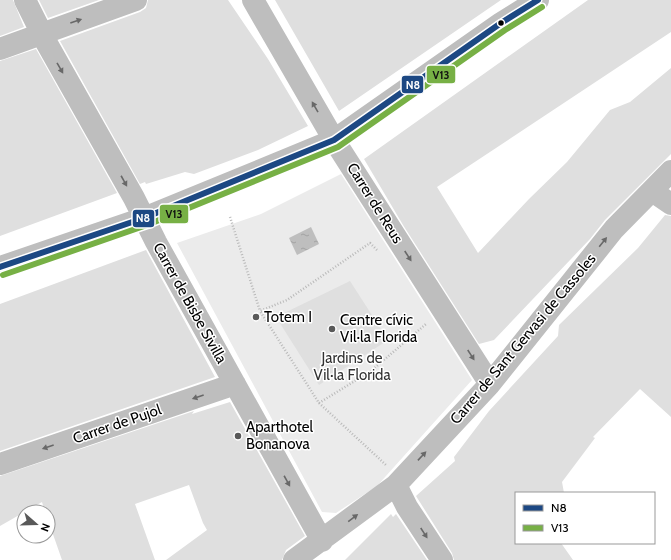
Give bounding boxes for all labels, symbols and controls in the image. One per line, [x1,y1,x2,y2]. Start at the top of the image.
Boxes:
one-way arrow [71,18,83,24]
unlabelled marker [496,18,506,28]
one-way arrow [57,62,64,73]
line badge: V13 [426,65,456,84]
text: V13 [433,68,449,82]
line badge: N8 [401,75,424,94]
text: N8 [406,78,421,92]
one-way arrow [311,101,318,113]
street label: Carrer de Reus [343,159,407,247]
one-way arrow [121,175,128,187]
line badge: V13 [159,204,189,224]
text: V13 [166,207,182,221]
line badge: N8 [132,209,155,228]
text: N8 [136,211,151,225]
one-way arrow [599,236,608,247]
street label: Carrer de Bisbe Sivilla [149,239,231,367]
street label: Carrer de Sant Gervasi de Cassoles [446,250,600,428]
one-way arrow [404,251,412,261]
place label: Totem I [264,308,312,326]
place label: Centre cívic Vil·la Florida [340,311,418,346]
marker: Totem I [251,312,261,322]
marker: Centre cívic Vil·la Florida [327,324,337,334]
park label: Jardins de Vil·la Florida [313,349,391,384]
one-way arrow [467,349,475,360]
one-way arrow [191,394,203,400]
street label: Carrer de Pujol [70,400,164,448]
place label: Aparthotel Bonanova [246,418,314,453]
marker: Aparthotel Bonanova [233,431,243,441]
one-way arrow [42,445,54,451]
one-way arrow [418,451,427,462]
one-way arrow [284,475,291,487]
legend [515,492,655,544]
text: N8 [551,500,567,515]
north arrow [16,504,56,544]
one-way arrow [347,513,358,522]
text: V13 [551,520,569,535]
text: N [37,521,53,533]
one-way arrow [420,528,428,539]

